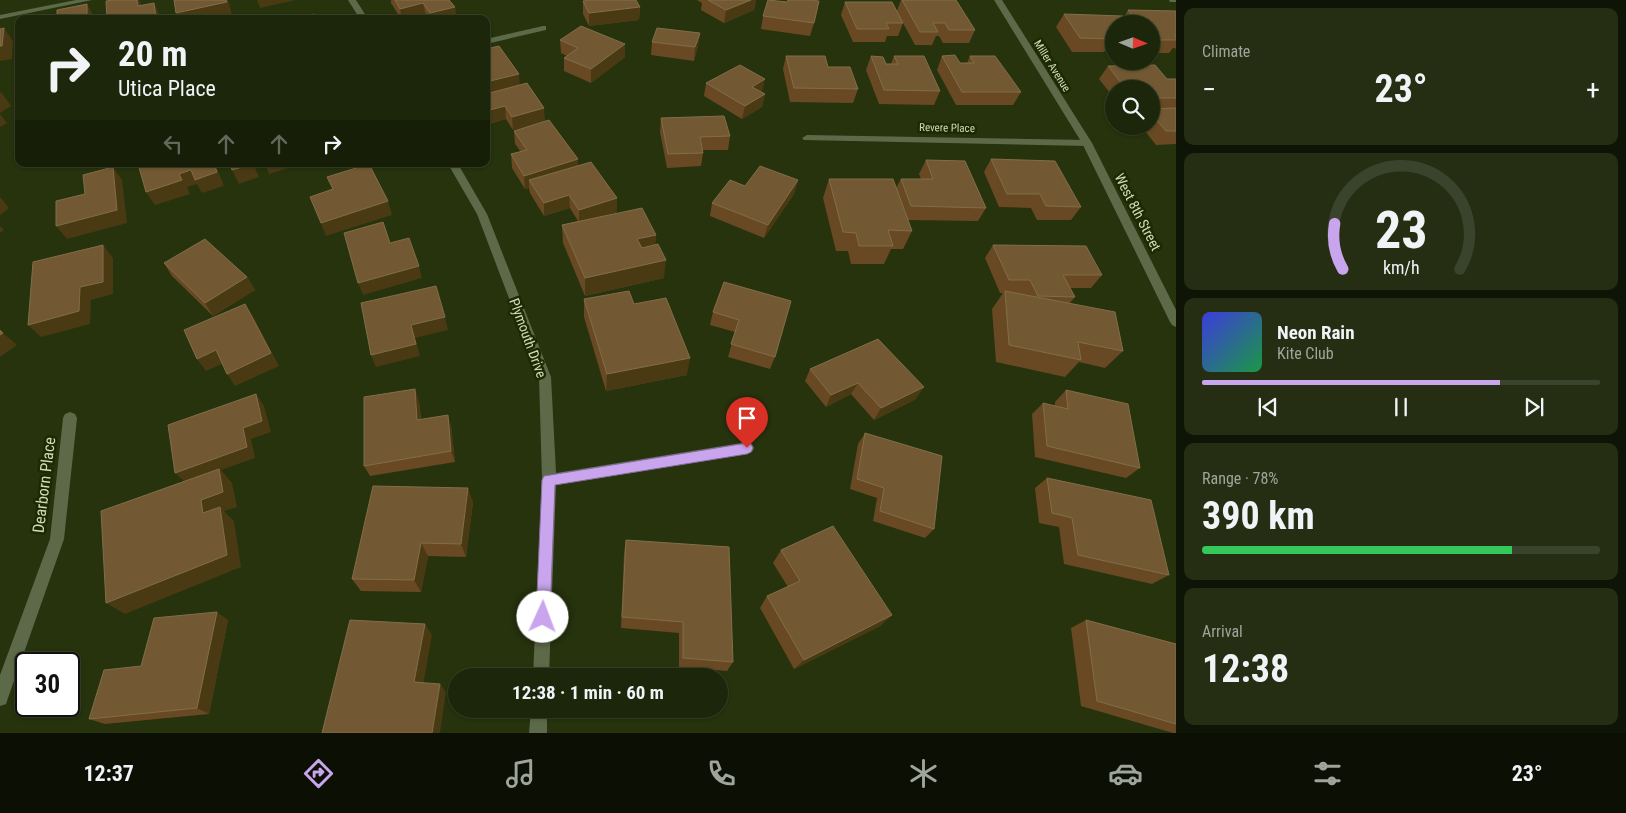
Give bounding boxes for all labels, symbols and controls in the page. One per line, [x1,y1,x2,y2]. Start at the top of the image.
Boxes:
north arrow [1105,15,1160,70]
map controls [1105,15,1160,135]
text: 20 m [118,34,187,75]
icon: right [35,35,100,100]
street label: Miller Avenue [1031,38,1073,94]
text: Climate [1202,42,1250,61]
text: 23° [1374,67,1428,111]
text: − [1202,73,1216,106]
text: + [1586,73,1600,106]
text: Utica Place [118,76,216,101]
button: search [1105,80,1160,135]
street label: Revere Place [919,121,975,135]
icon: left [159,130,187,158]
icon: ahead [212,130,240,158]
icon: ahead [265,130,293,158]
icon: right [318,130,346,158]
street label: West 8th Street [1112,171,1164,253]
text: 23 [1375,200,1427,261]
text: km/h [1383,257,1419,278]
street label: Plymouth Drive [506,296,550,380]
text: Neon Rain [1277,321,1355,344]
text: Kite Club [1277,344,1334,363]
icon: previous [1254,393,1282,421]
icon: pause [1387,393,1415,421]
icon: next [1520,393,1548,421]
pin [726,397,768,448]
icon: arrive [733,404,761,432]
street label: Dearborn Place [29,436,59,534]
text: Range · 78% [1202,469,1278,488]
text: 390 km [1202,494,1315,538]
position arrow [516,590,568,642]
text: Arrival [1202,622,1243,641]
text: 12:38 [1202,647,1289,691]
speed limit sign: 30 [15,652,80,717]
text: 12:38 · 1 min · 60 m [512,681,664,704]
icon: directions [301,756,336,791]
icon: music [503,756,538,791]
icon: phone [704,756,739,791]
icon: climate [906,756,941,791]
icon: car [1108,756,1143,791]
icon: filters [1310,756,1345,791]
text: 12:37 [83,761,134,786]
text: 23° [1512,761,1543,786]

